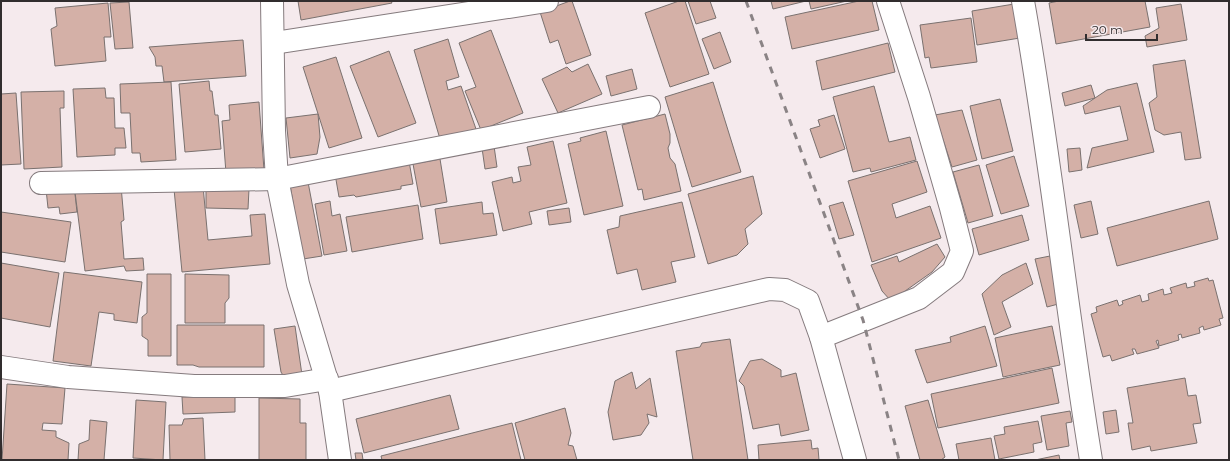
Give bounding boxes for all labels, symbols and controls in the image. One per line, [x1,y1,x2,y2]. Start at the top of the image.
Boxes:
scale bar [1086,16,1157,42]
text: 20 m [1092,22,1123,37]

